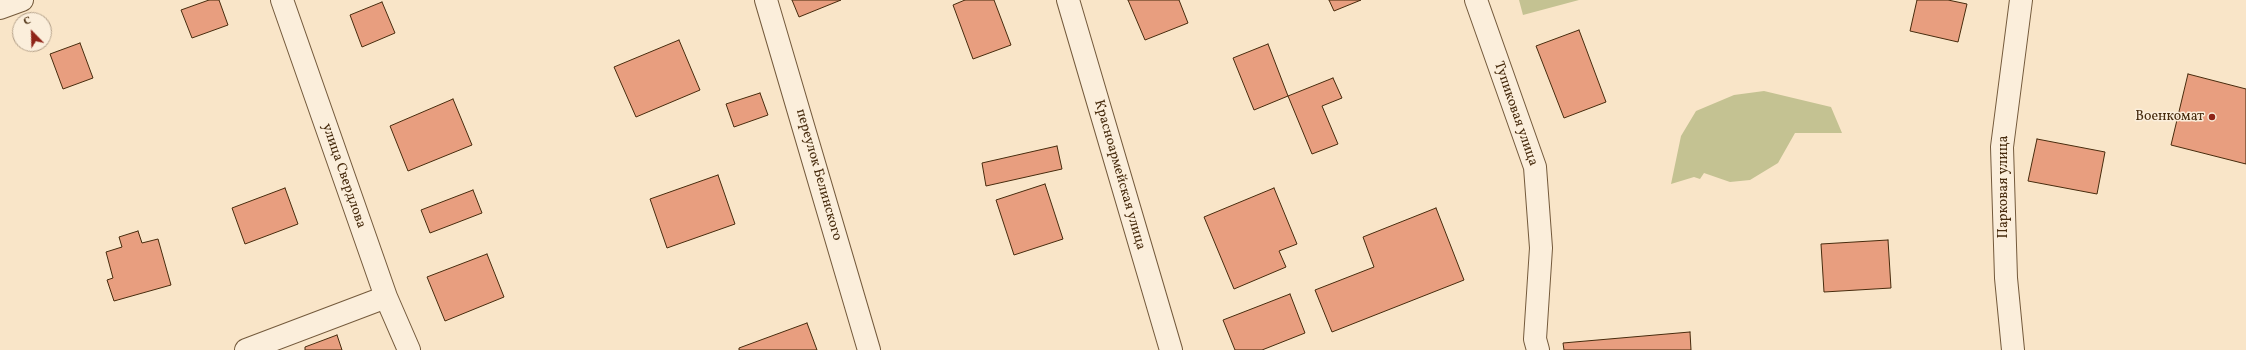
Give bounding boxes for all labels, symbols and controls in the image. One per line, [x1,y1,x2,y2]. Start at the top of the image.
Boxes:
north arrow [12,12,52,52]
text: С [21,13,34,30]
street label: Тупиковая улица [1489,59,1541,169]
street label: Красноармейская улица [1089,98,1149,252]
street label: переулок Белинского [791,107,845,243]
place label: Военкомат [2135,109,2204,125]
marker: Военкомат [2207,112,2217,122]
street label: улица Свердлова [317,121,369,231]
street label: Парковая улица [1996,136,2012,238]

